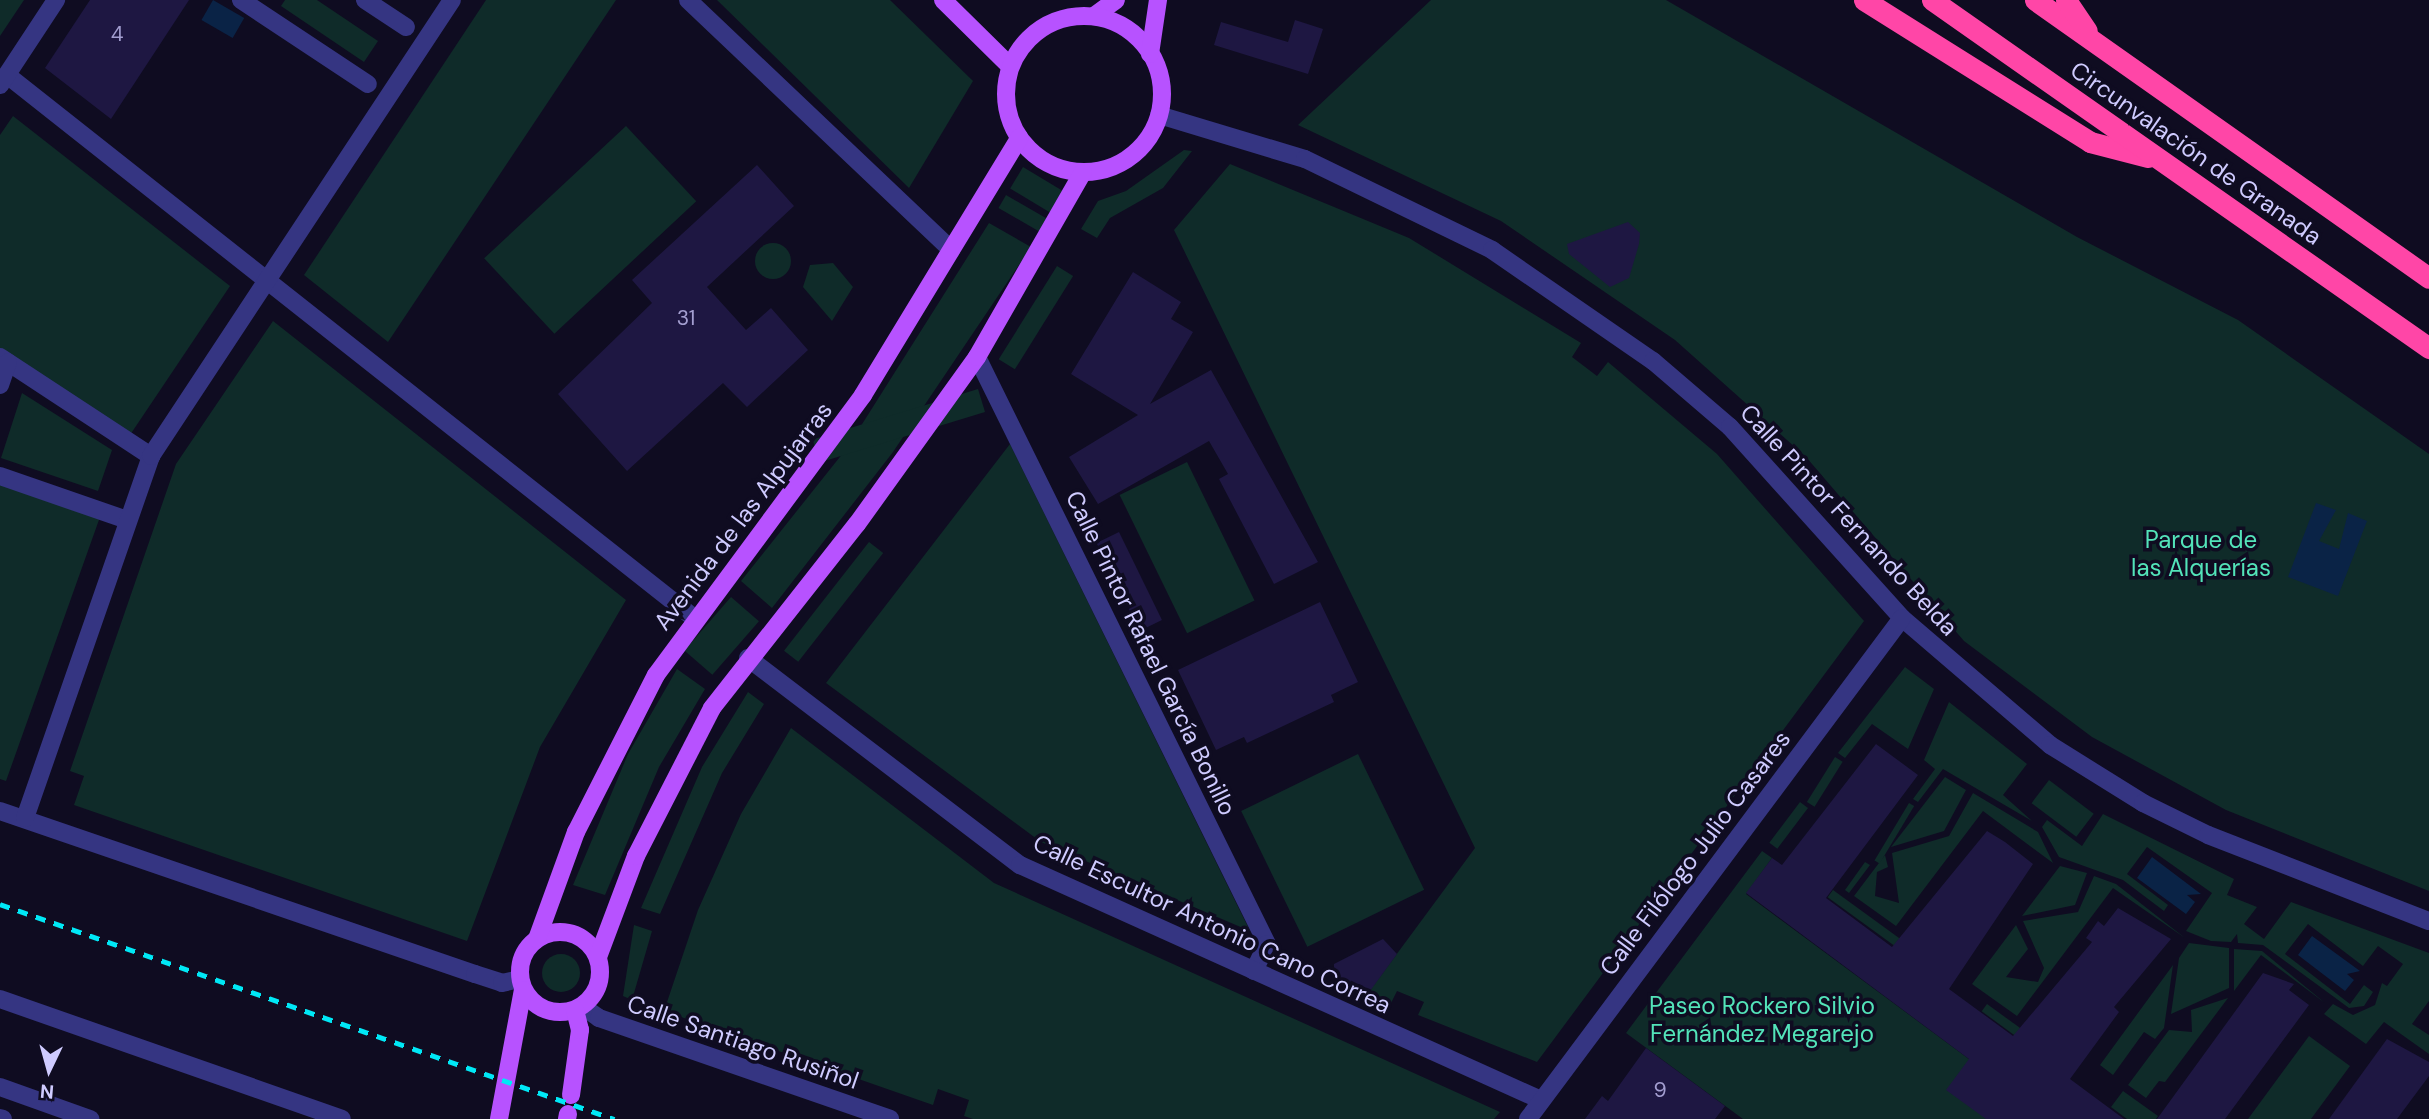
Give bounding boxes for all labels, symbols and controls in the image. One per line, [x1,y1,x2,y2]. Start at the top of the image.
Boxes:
house number: 4 [111,21,123,47]
street label: Circunvalación de Granada [2065,55,2327,251]
house number: 31 [677,305,695,331]
street label: Avenida de las Alpujarras [648,396,838,636]
street label: Calle Pintor Fernando Belda [1734,398,1964,642]
street label: Calle Pintor Rafael García Bonillo [1060,486,1242,820]
park label: Parque de las Alquerías [2131,526,2271,582]
street label: Calle Filólogo Julio Casares [1594,725,1796,981]
street label: Calle Escultor Antonio Cano Correa [1029,828,1395,1020]
street label: Calle Santiago Rusiñol [624,989,862,1095]
park label: Paseo Rockero Silvio Fernández Megarejo [1649,992,1875,1048]
north arrow [14,1035,84,1105]
house number: 9 [1653,1077,1667,1103]
text: N [39,1078,55,1104]

